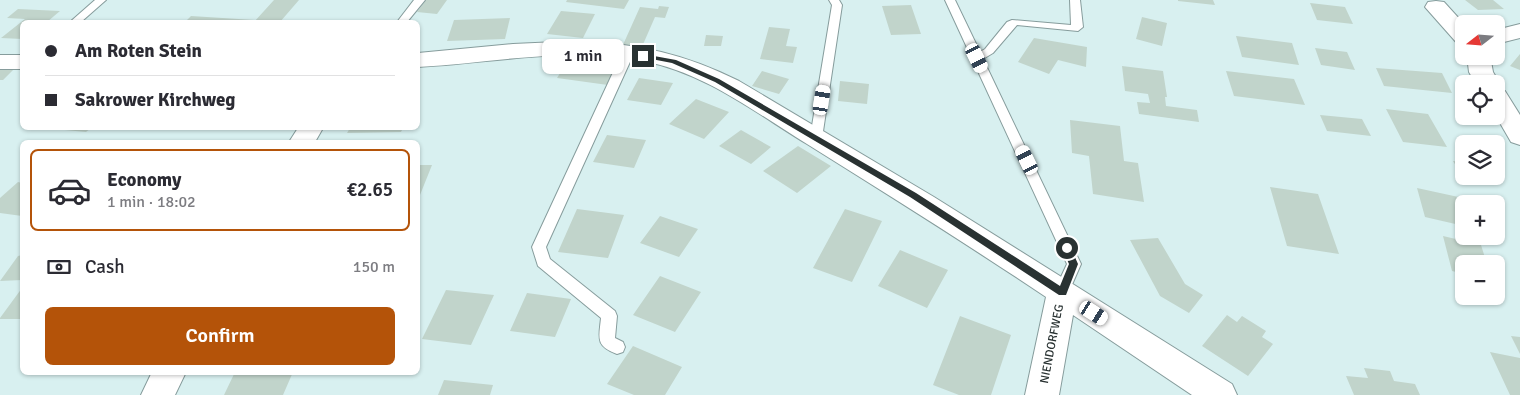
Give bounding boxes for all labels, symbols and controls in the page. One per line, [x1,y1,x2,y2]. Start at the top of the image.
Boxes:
north arrow [1455,15,1505,65]
map controls [1455,15,1505,305]
callout: 1 min [543,38,626,74]
text: Am Roten Stein [75,39,202,63]
car [963,41,990,75]
route end [632,45,654,67]
text: 1 min [564,46,602,66]
button: locate [1455,75,1505,125]
car [812,84,831,116]
text: Sakrower Kirchweg [75,88,236,112]
button: layers [1455,135,1505,185]
car [1013,143,1040,177]
icon: car [47,168,92,213]
text: Economy [107,168,181,192]
text: €2.65 [347,178,393,202]
text: 1 min · 18:02 [107,192,196,212]
button: + [1455,195,1505,245]
route start [1056,237,1078,259]
icon: cash [45,253,73,281]
text: Cash [85,255,125,279]
button: − [1455,255,1505,305]
text: 150 m [353,257,395,277]
car [1077,299,1110,327]
street label: NIENDORFWEG [1037,303,1067,385]
button: Confirm [45,307,395,365]

